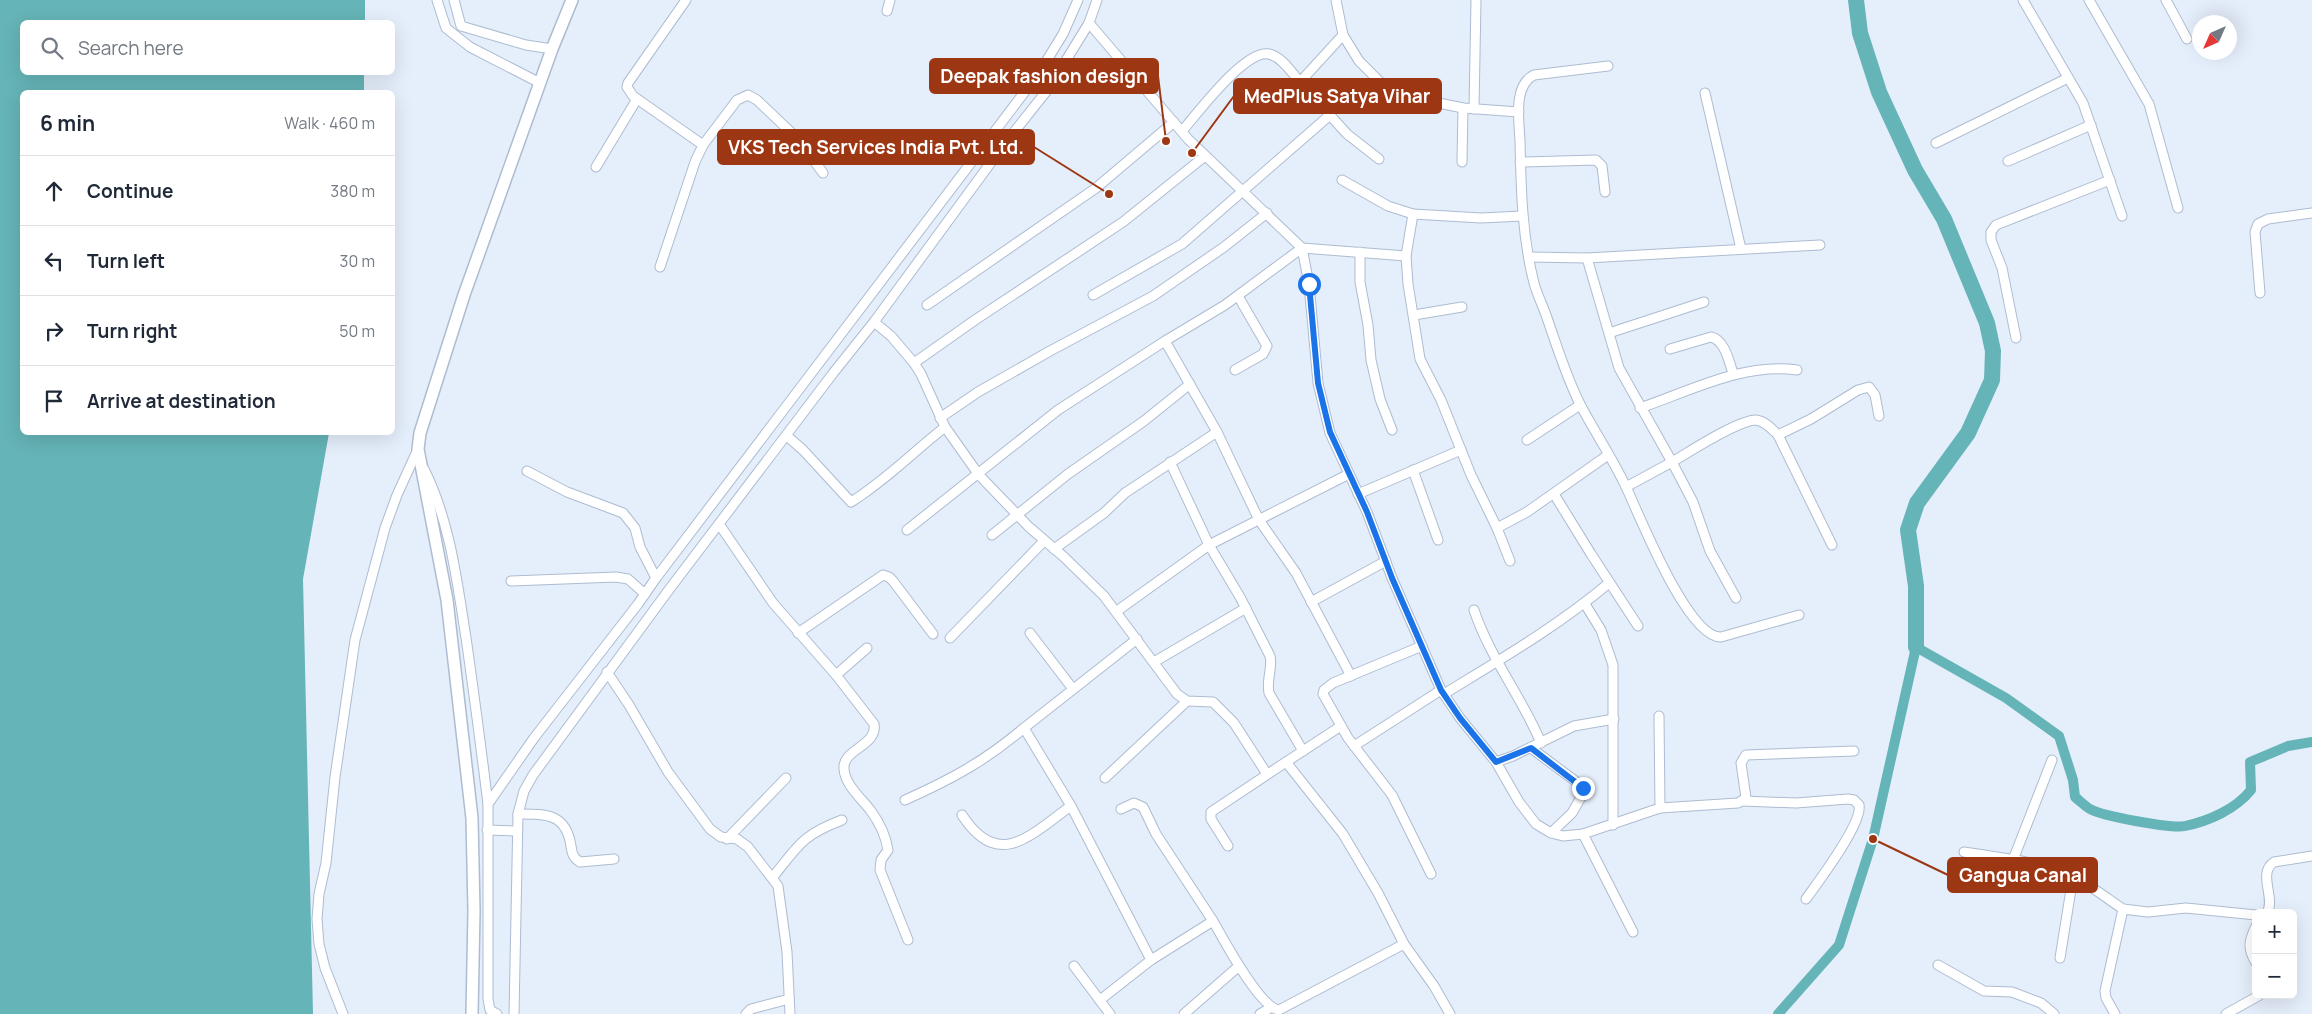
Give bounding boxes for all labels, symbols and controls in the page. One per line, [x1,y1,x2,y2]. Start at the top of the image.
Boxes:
north arrow [2192,15,2237,60]
search box [20,20,395,75]
icon: search [38,34,66,62]
text: Search here [78,35,184,61]
callout: Deepak fashion design [930,59,1158,93]
text: Deepak fashion design [940,63,1148,89]
callout: MedPlus Satya Vihar [1234,79,1441,113]
text: MedPlus Satya Vihar [1244,83,1431,109]
text: 6 min [40,109,95,137]
text: Walk · 460 m [284,112,375,134]
callout: VKS Tech Services India Pvt. Ltd. [718,130,1034,164]
text: VKS Tech Services India Pvt. Ltd. [728,134,1024,160]
icon: ahead [40,177,68,205]
text: Continue [87,178,173,204]
text: 380 m [330,180,375,202]
icon: left [40,247,68,275]
text: Turn left [87,248,165,274]
text: 30 m [340,250,375,272]
route start [1298,273,1321,296]
icon: right [40,317,68,345]
text: Turn right [87,318,177,344]
text: 50 m [339,320,375,342]
icon: arrive [40,387,68,415]
text: Arrive at destination [87,388,276,414]
route end [1572,777,1595,800]
callout: Gangua Canal [1948,858,2097,892]
text: Gangua Canal [1959,862,2087,888]
map controls [2252,909,2297,999]
button: + [2252,909,2297,954]
button: − [2252,954,2297,999]

